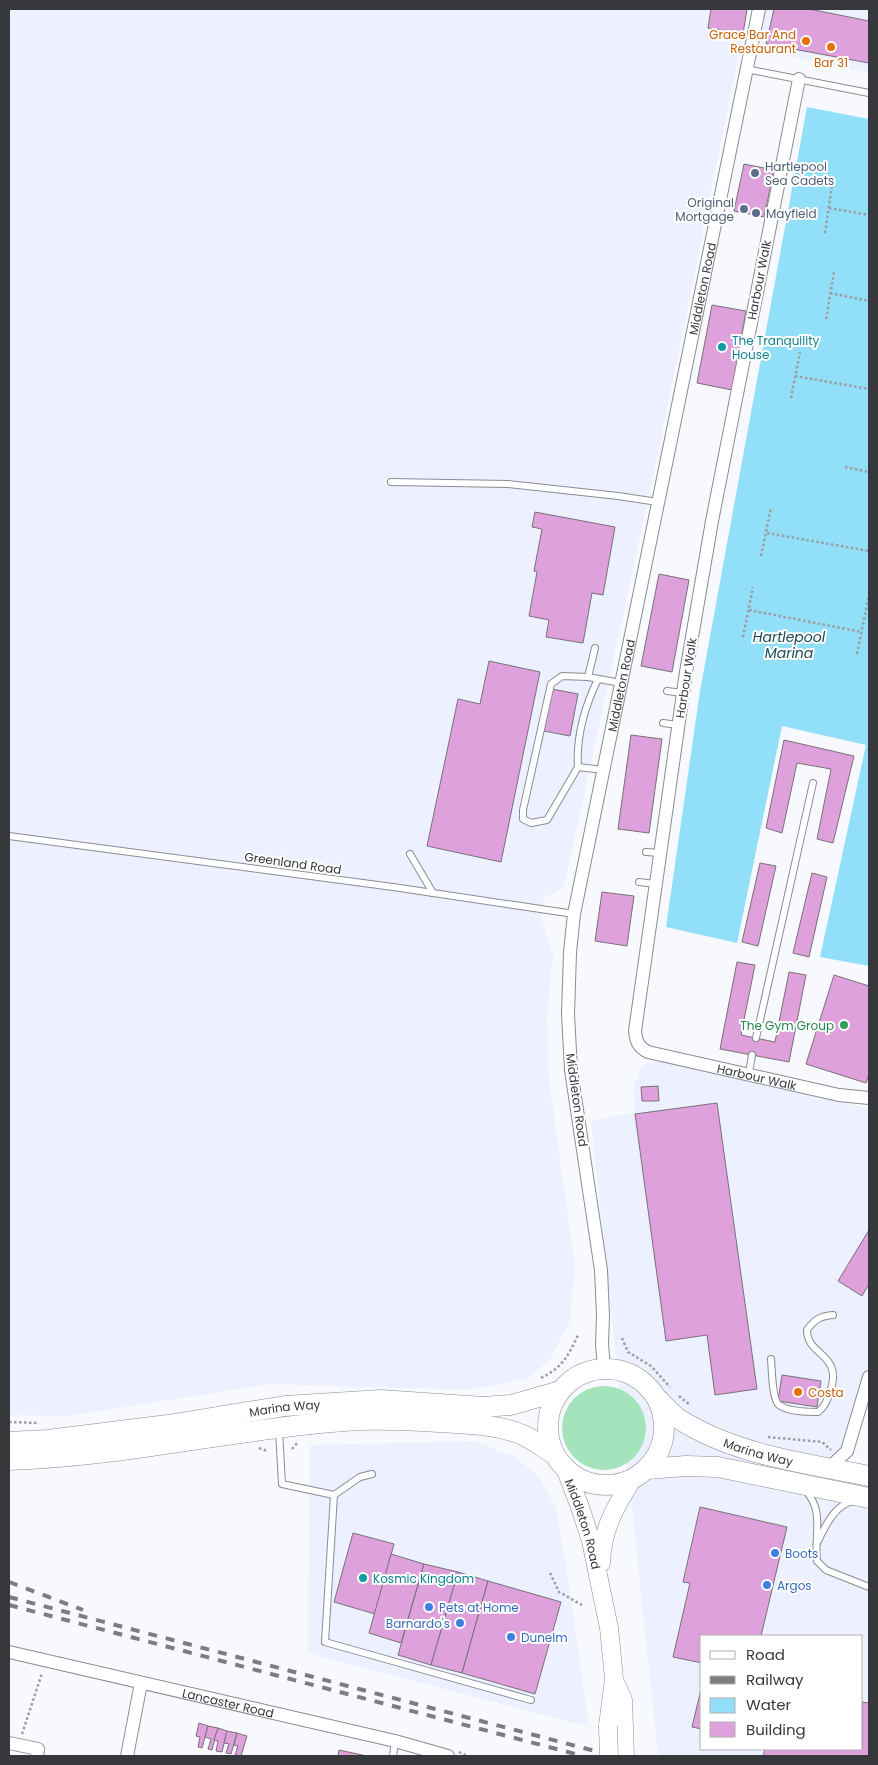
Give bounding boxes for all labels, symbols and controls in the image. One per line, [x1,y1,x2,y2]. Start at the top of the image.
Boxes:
place label: Grace Bar And Restaurant [709,26,796,57]
marker: Grace Bar And Restaurant [800,35,812,47]
marker: Bar 31 [825,41,837,53]
place label: Bar 31 [814,54,848,71]
place label: Hartlepool Sea Cadets [765,158,834,189]
marker: Hartlepool Sea Cadets [749,167,761,179]
place label: Original Mortgage [675,194,734,225]
marker: Original Mortgage [738,203,750,215]
place label: Mayfield [766,205,817,222]
marker: Mayfield [750,207,762,219]
street label: Harbour Walk [743,238,775,321]
street label: Middleton Road [684,241,720,336]
place label: The Tranquility House [732,332,820,363]
marker: The Tranquility House [716,341,728,353]
water label: Hartlepool Marina [753,627,826,663]
street label: Harbour Walk [671,636,701,719]
street label: Middleton Road [603,638,638,733]
street label: Greenland Road [243,848,343,878]
place label: The Gym Group [740,1017,834,1034]
marker: The Gym Group [838,1019,850,1031]
street label: Middleton Road [562,1052,592,1148]
street label: Harbour Walk [715,1059,799,1094]
place label: Costa [808,1384,844,1401]
marker: Costa [792,1386,804,1398]
street label: Marina Way [248,1395,321,1420]
street label: Marina Way [721,1434,795,1470]
street label: Middleton Road [561,1476,605,1571]
place label: Boots [785,1545,818,1562]
marker: Boots [769,1547,781,1559]
place label: Kosmic Kingdom [373,1570,474,1587]
marker: Kosmic Kingdom [357,1572,369,1584]
place label: Argos [777,1577,812,1594]
marker: Argos [761,1579,773,1591]
place label: Pets at Home [439,1599,519,1616]
marker: Pets at Home [423,1601,435,1613]
place label: Barnardo's [386,1615,450,1632]
marker: Barnardo's [454,1617,466,1629]
place label: Dunelm [521,1629,568,1646]
marker: Dunelm [505,1631,517,1643]
legend [700,1635,863,1750]
text: Road [746,1644,785,1665]
text: Railway [746,1669,804,1690]
street label: Lancaster Road [181,1684,276,1721]
text: Water [746,1694,792,1715]
text: Building [746,1719,806,1740]

